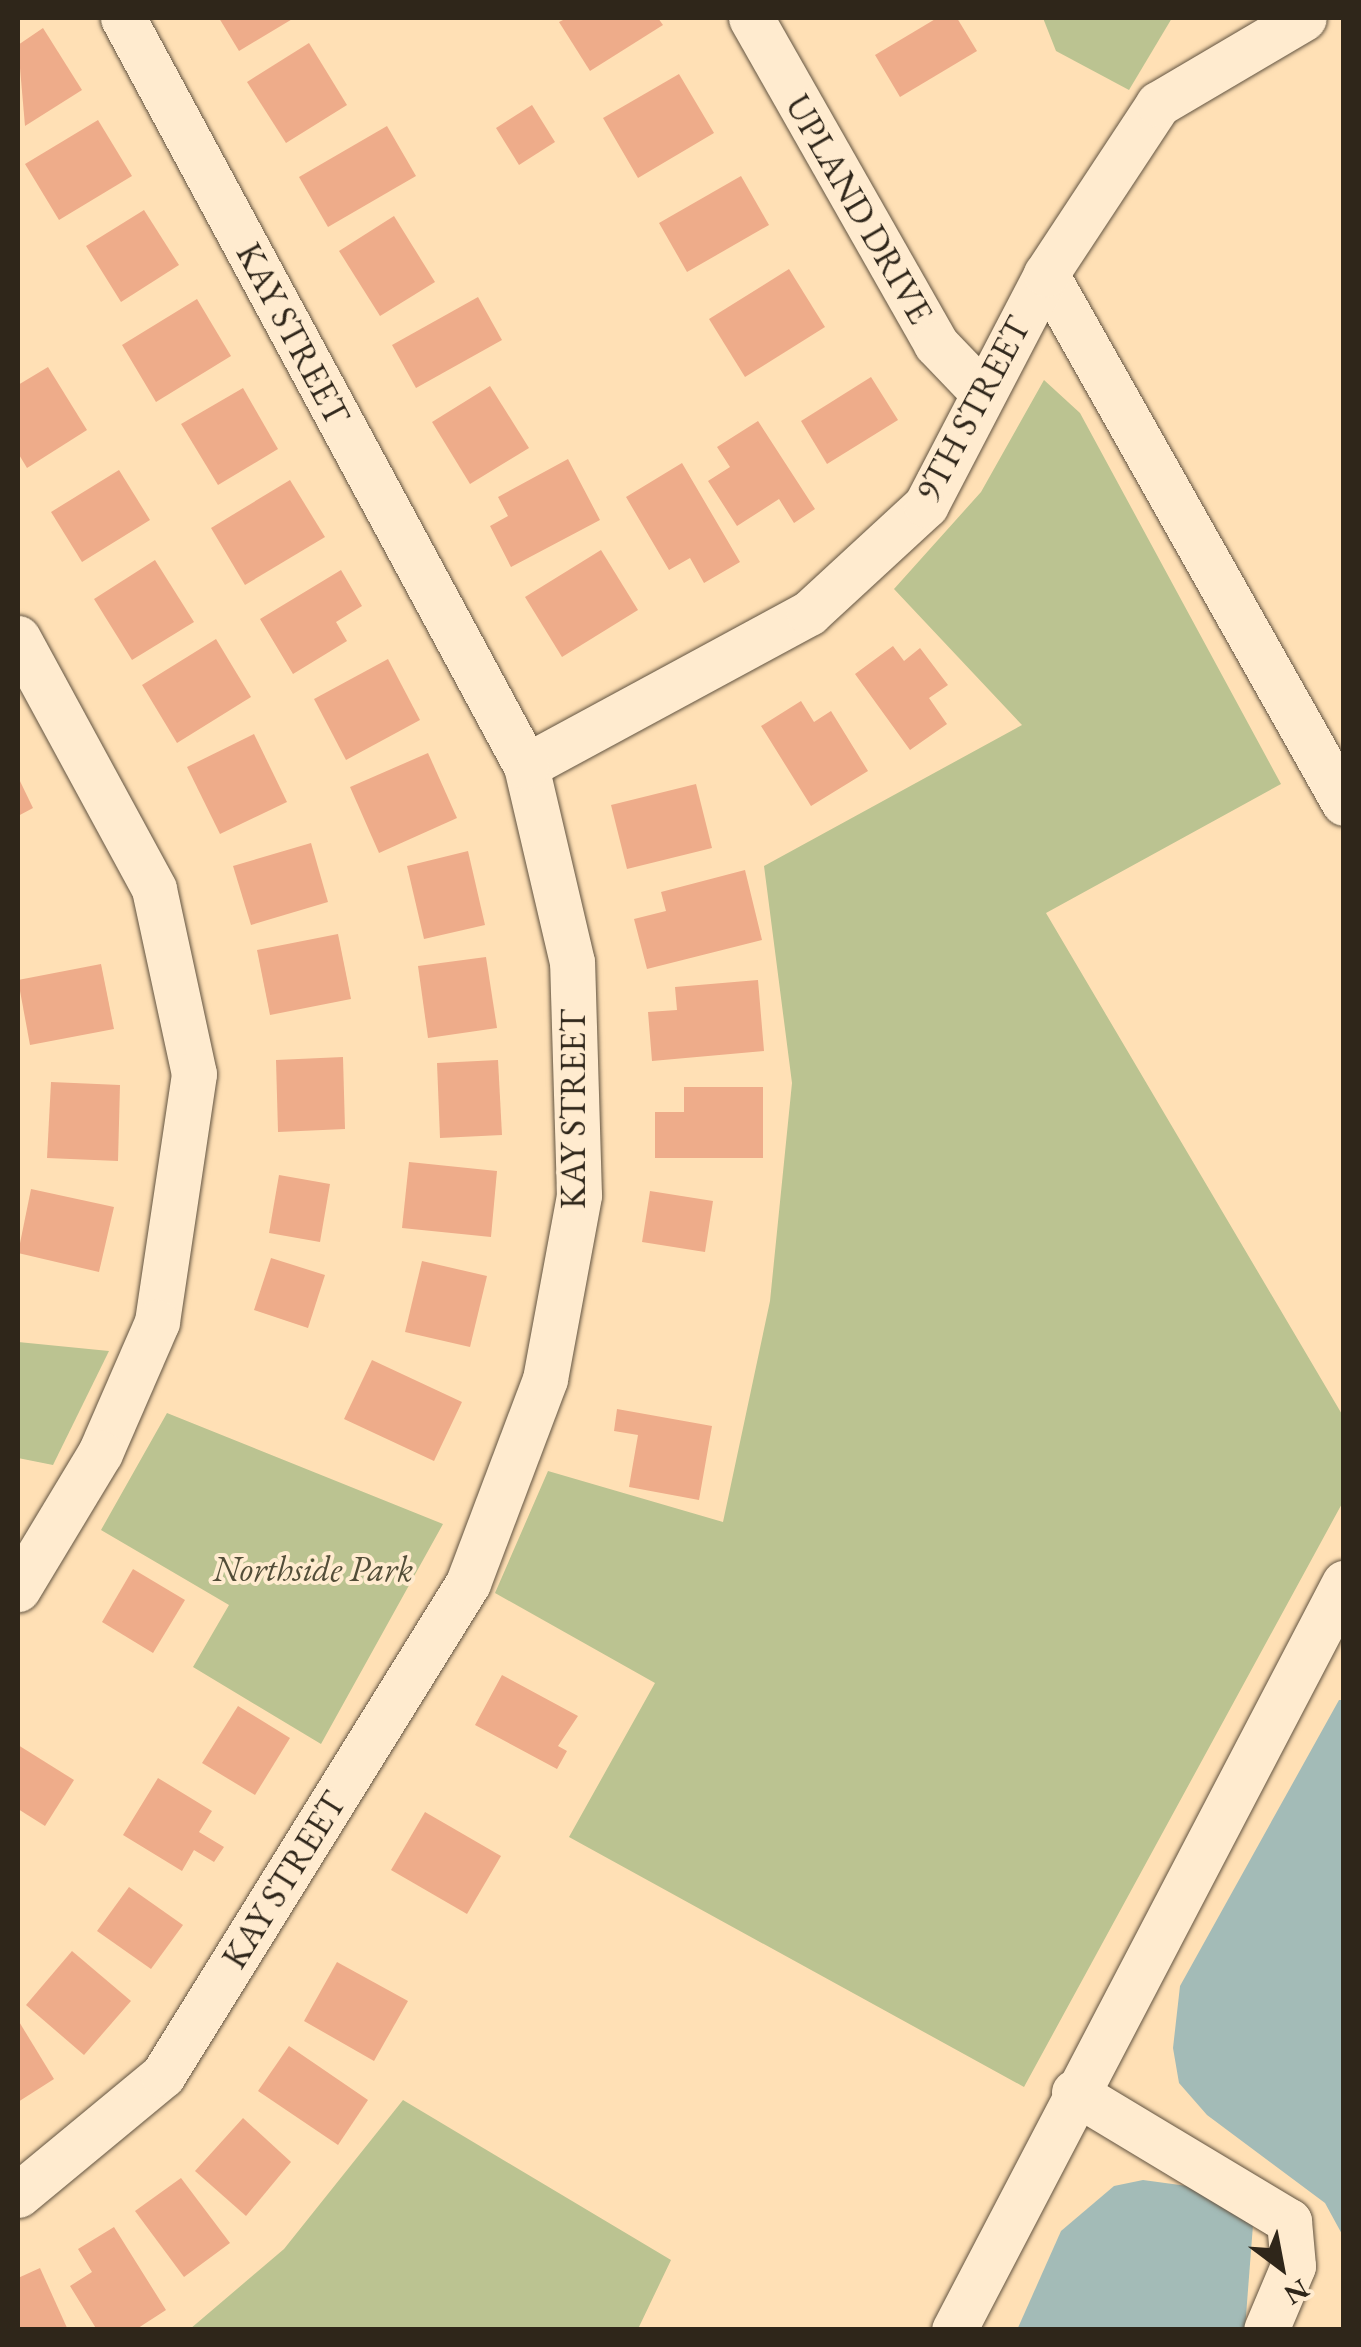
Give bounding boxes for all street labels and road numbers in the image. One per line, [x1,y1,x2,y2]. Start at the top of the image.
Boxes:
street label: UPLAND DRIVE [776,87,942,331]
street label: KAY STREET [227,236,359,432]
street label: 9TH STREET [907,309,1039,509]
street label: KAY STREET [552,1009,594,1209]
street label: KAY STREET [213,1784,355,1976]

